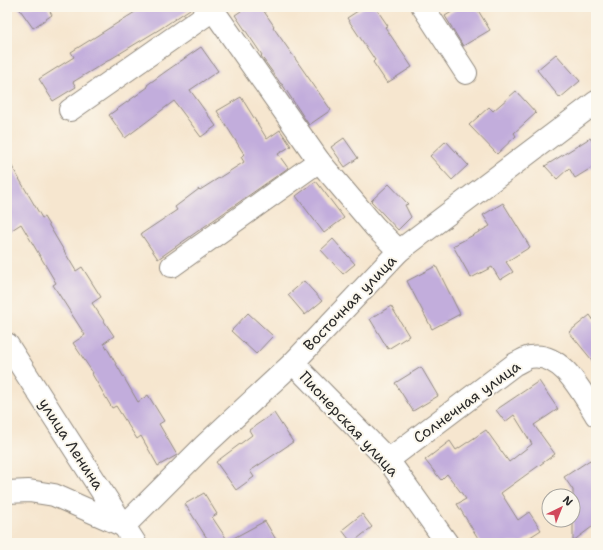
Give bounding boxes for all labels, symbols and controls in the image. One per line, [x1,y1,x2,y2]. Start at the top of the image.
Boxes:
street label: Восточная улица [299,250,401,355]
street label: Солнечная улица [409,356,525,448]
street label: Пионерская улица [295,367,404,481]
street label: улица Ленина [34,394,108,494]
north arrow [541,488,581,528]
text: N [559,493,576,510]

